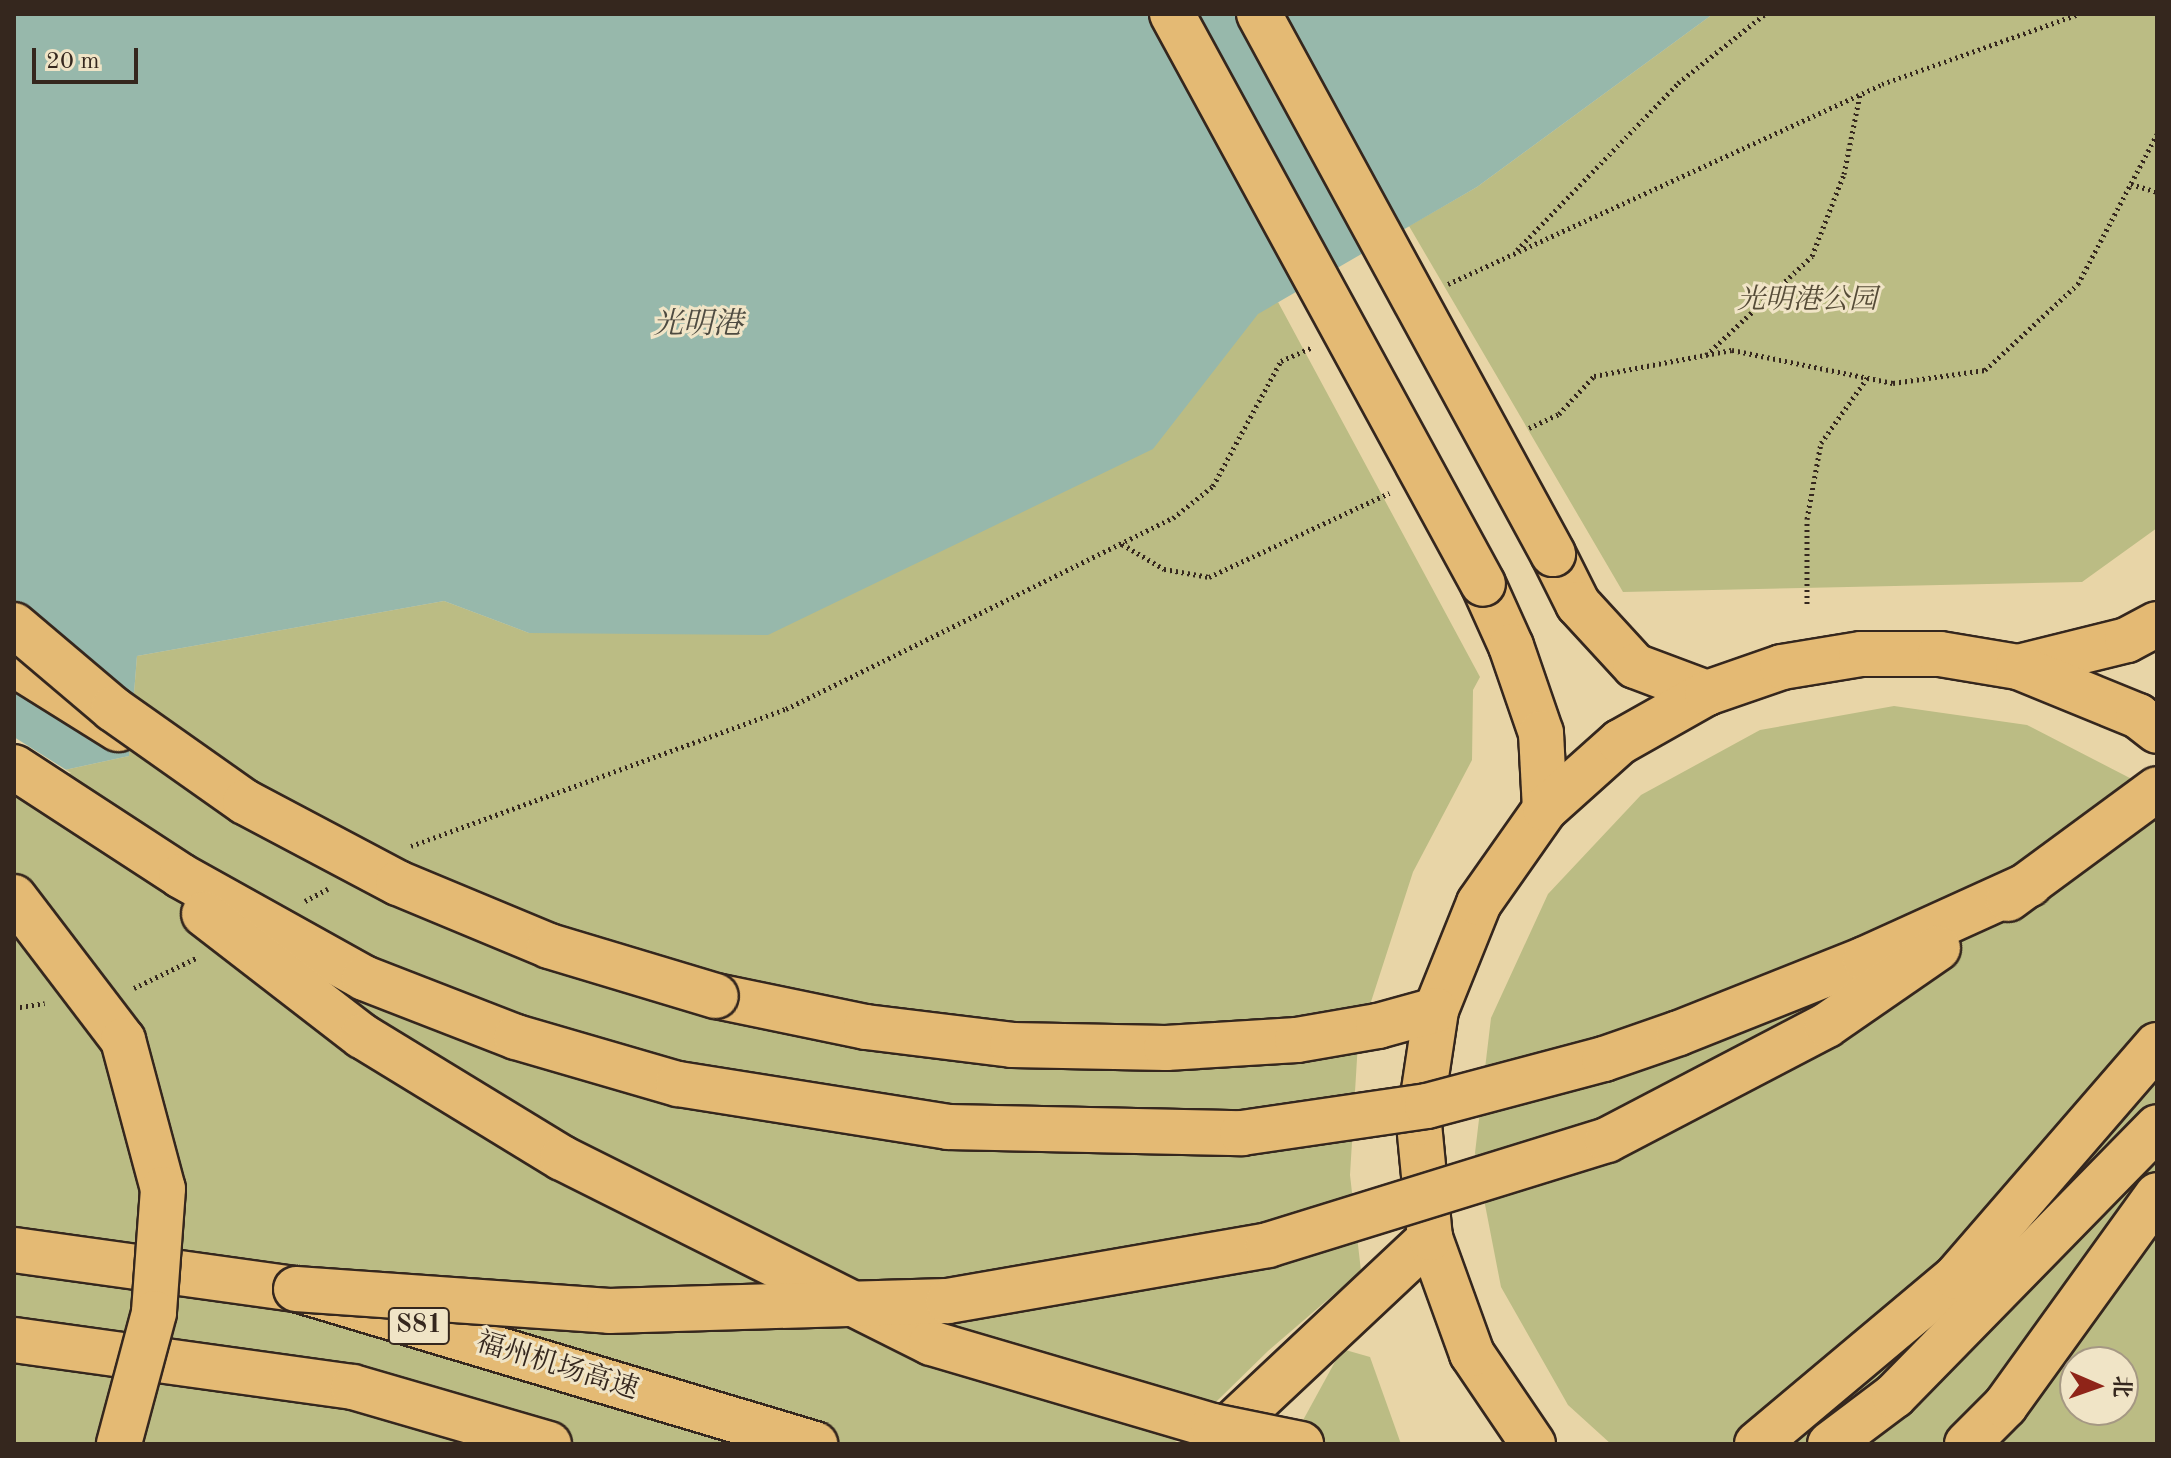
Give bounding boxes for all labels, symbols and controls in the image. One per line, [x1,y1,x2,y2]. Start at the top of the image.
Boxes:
scale bar [36,32,142,82]
text: 20 m [46,50,100,74]
park label: 光明港公园 [1737,284,1877,318]
water label: 光明港 [653,307,743,343]
road number: S81 [387,1304,451,1348]
street label: 福州机场高速 [472,1326,642,1408]
north arrow [2059,1346,2139,1426]
text: 北 [2110,1375,2132,1398]

